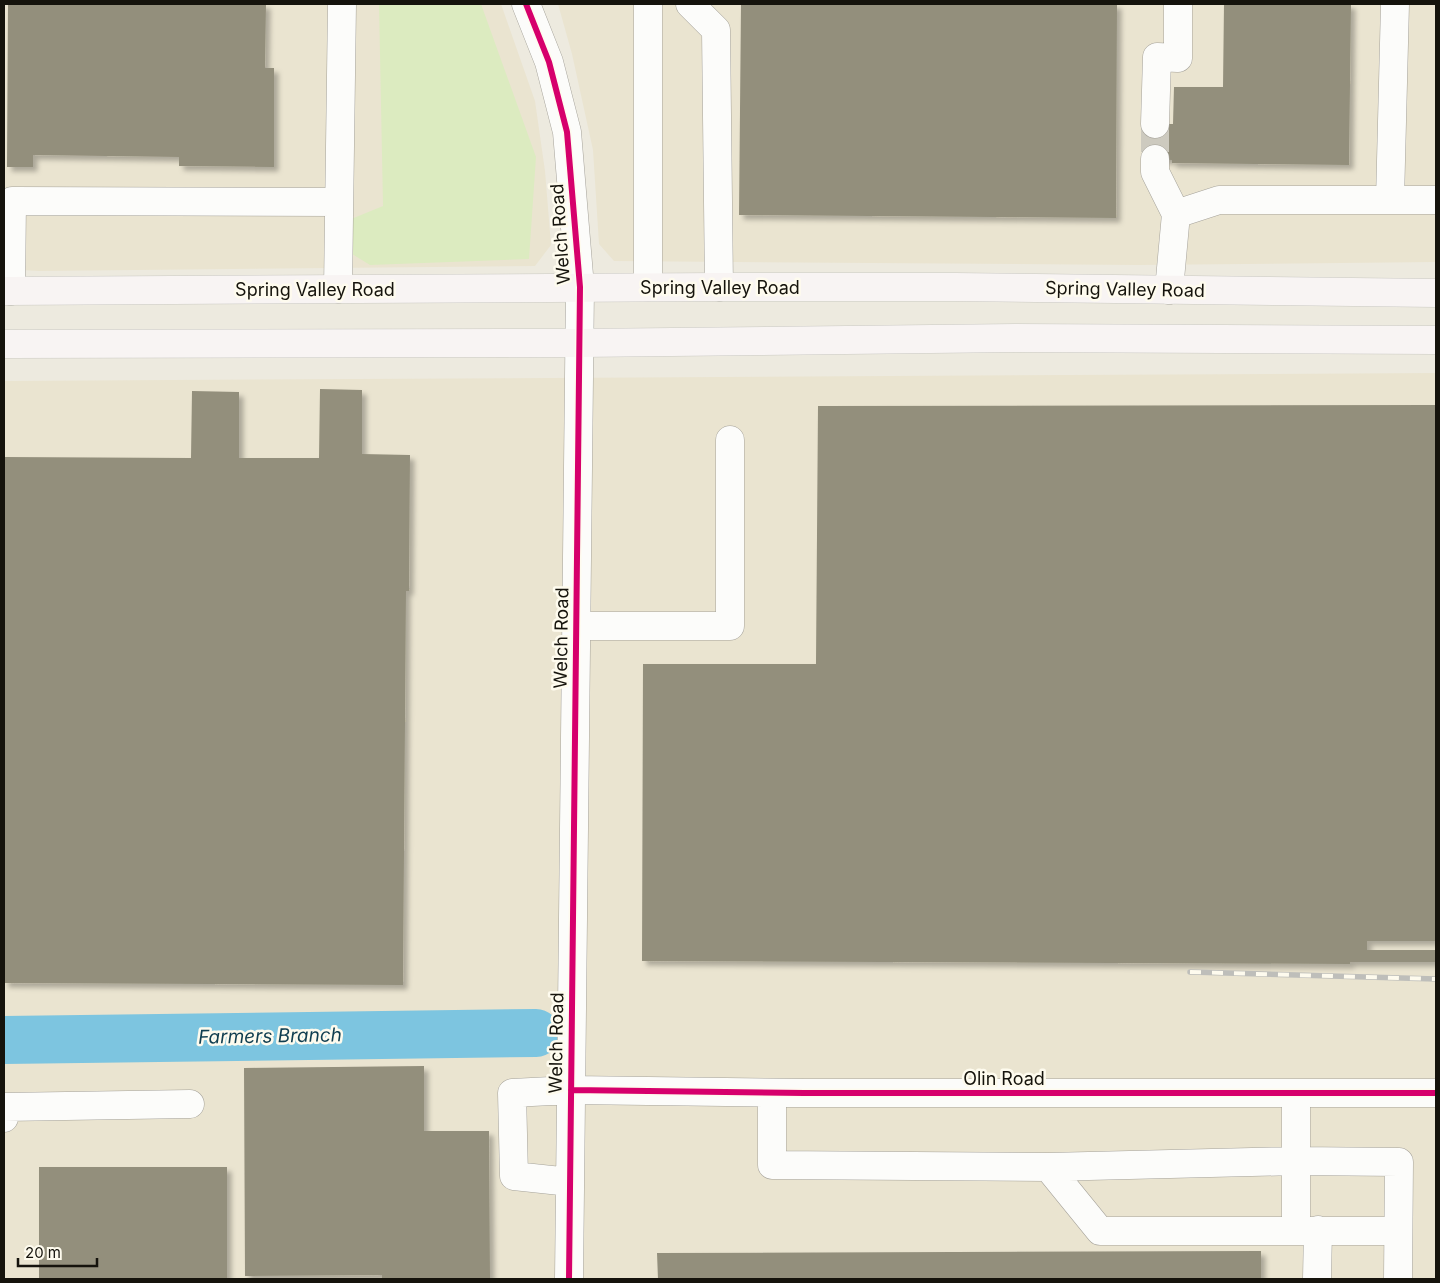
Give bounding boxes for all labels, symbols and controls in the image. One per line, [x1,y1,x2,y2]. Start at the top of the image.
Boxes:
street label: Welch Road [546,183,574,285]
street label: Spring Valley Road [640,277,800,298]
street label: Spring Valley Road [1045,277,1205,301]
street label: Spring Valley Road [235,279,395,300]
street label: Welch Road [550,587,572,689]
street label: Welch Road [545,992,567,1094]
water label: Farmers Branch [198,1023,342,1049]
street label: Olin Road [963,1068,1045,1089]
scale bar [18,1236,96,1268]
text: 20 m [25,1243,61,1262]

